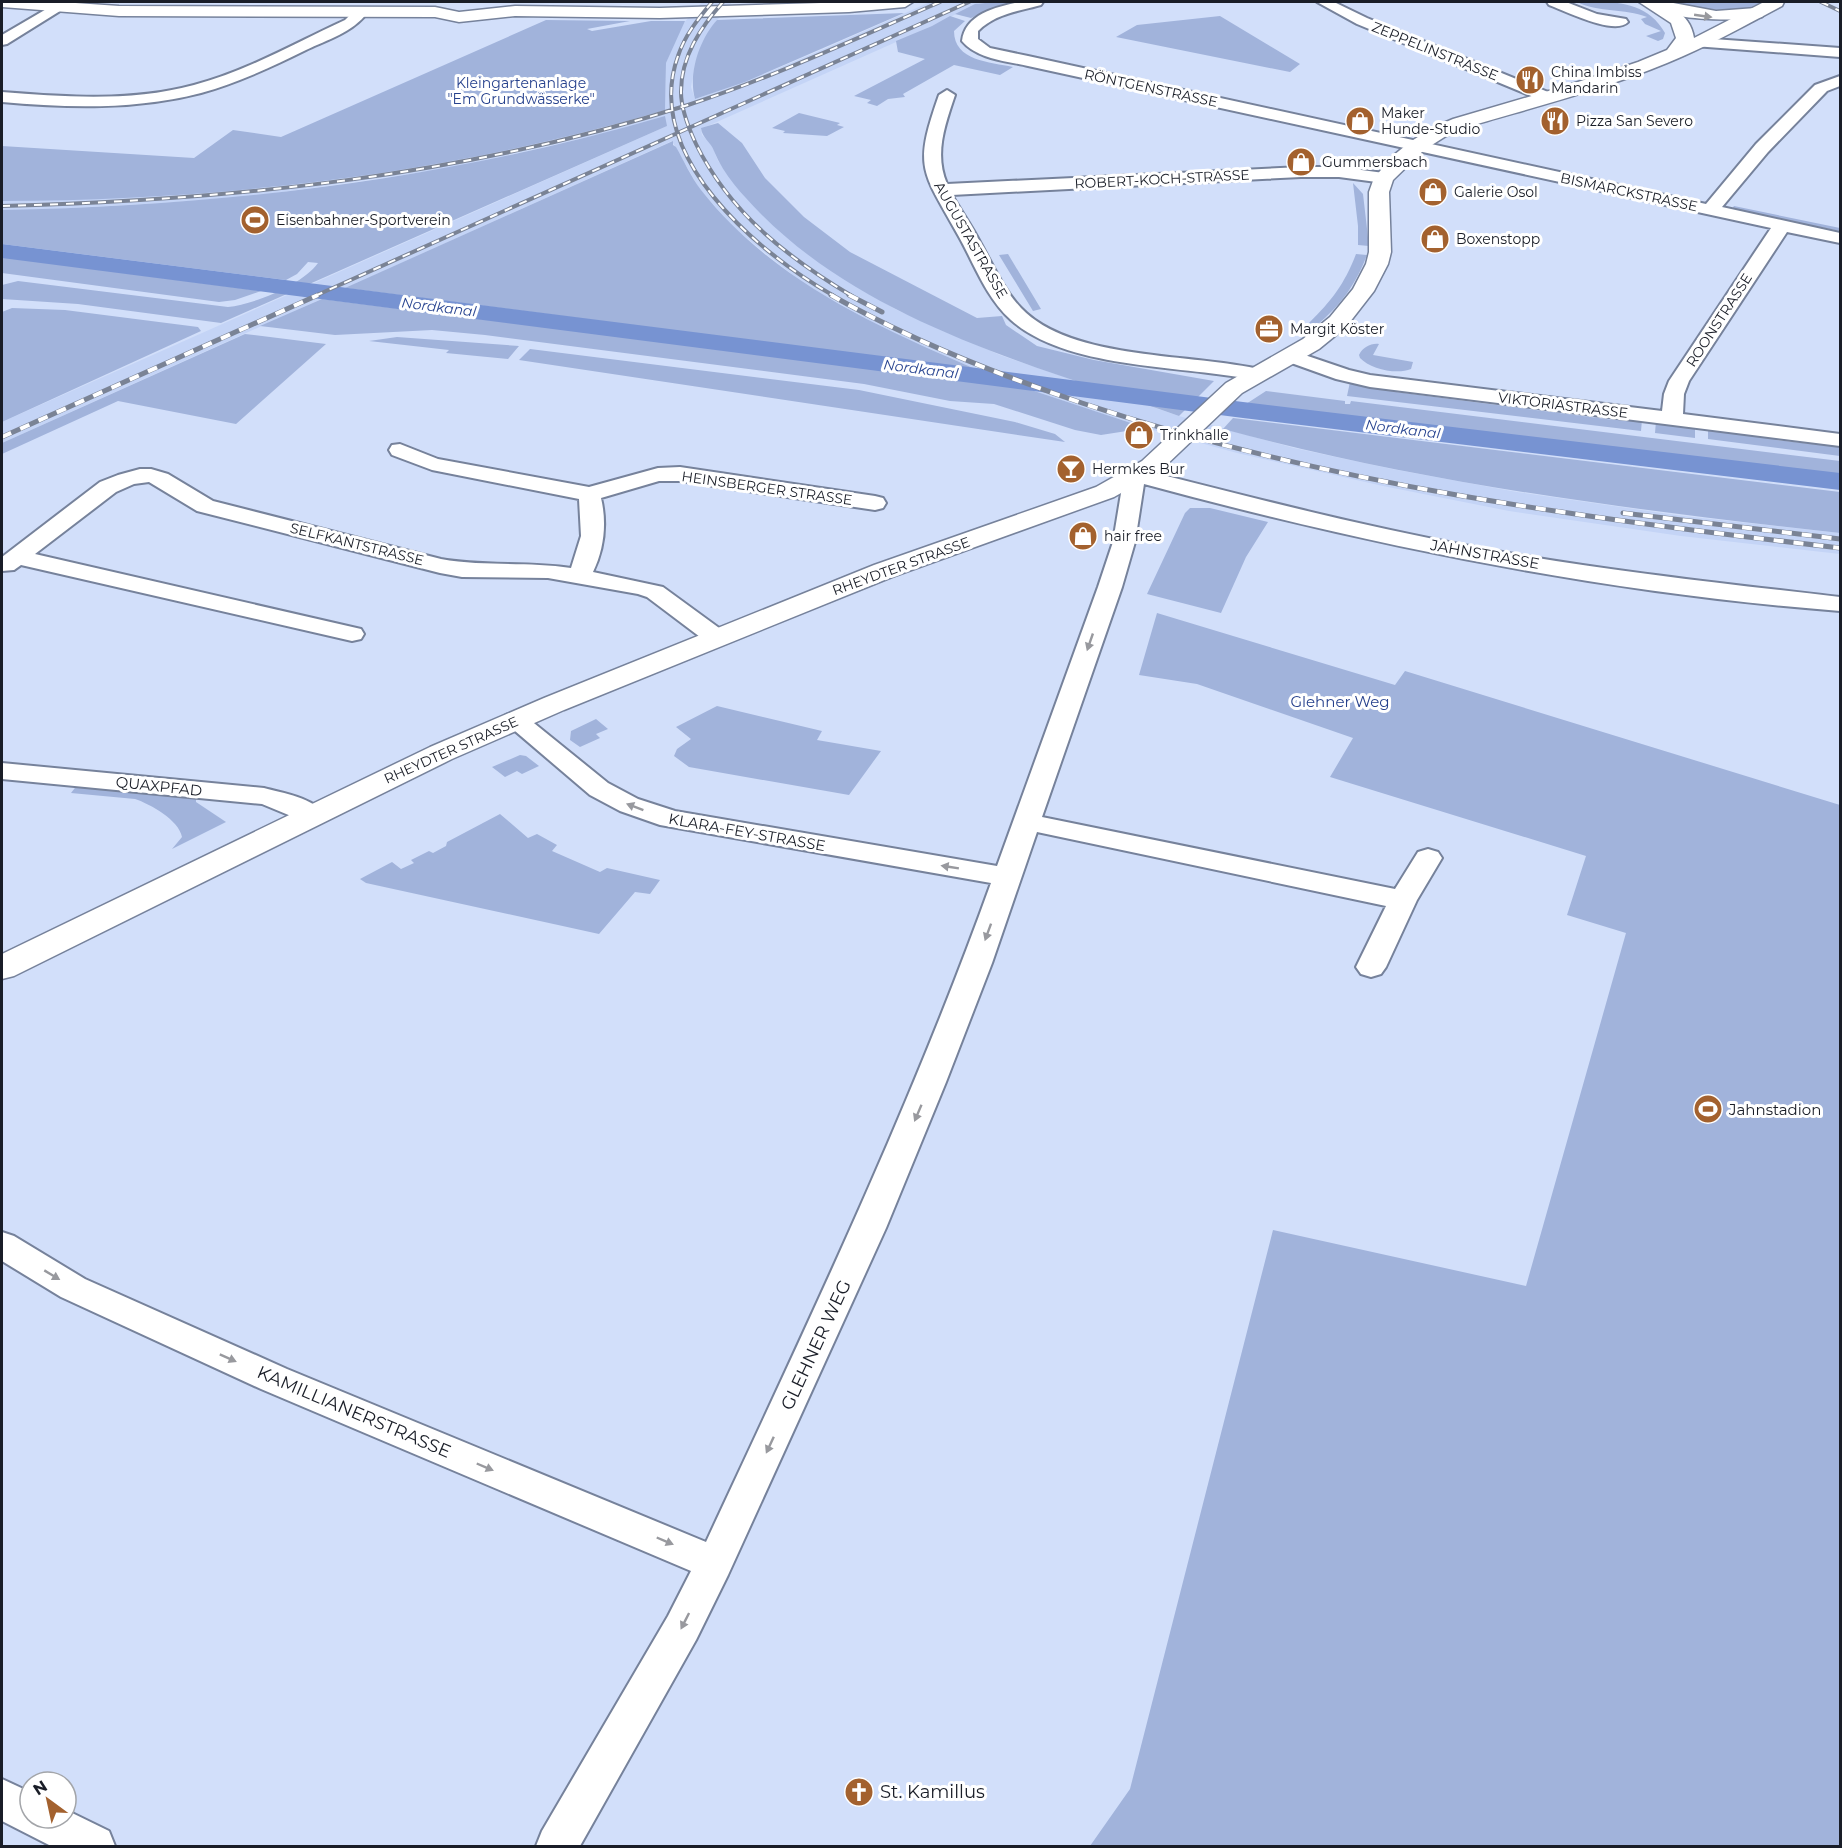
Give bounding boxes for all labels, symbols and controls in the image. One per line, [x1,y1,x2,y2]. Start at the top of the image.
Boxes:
one-way arrow [1693,11,1712,21]
street label: ZEPPELINSTRASSE [1369,17,1501,85]
place label: China Imbiss Mandarin [1551,63,1642,97]
restaurant icon: China Imbiss Mandarin [1514,64,1546,96]
street label: RÖNTGENSTRASSE [1083,65,1219,111]
park label: Kleingartenanlage "Em Grundwässerke" [447,74,595,108]
place label: Maker Hunde-Studio [1381,104,1480,138]
shop icon: Maker Hunde-Studio [1344,105,1376,137]
restaurant icon: Pizza San Severo [1539,105,1571,137]
place label: Pizza San Severo [1576,112,1693,130]
shop icon: Gummersbach [1285,146,1317,178]
place label: Gummersbach [1322,153,1428,171]
street label: ROBERT-KOCH-STRASSE [1074,165,1250,193]
street label: BISMARCKSTRASSE [1559,169,1699,215]
shop icon: Galerie Osol [1417,176,1449,208]
street label: AUGUSTASTRASSE [930,178,1012,302]
place label: Galerie Osol [1454,183,1538,201]
sports icon: Eisenbahner-Sportverein [239,204,271,236]
place label: Eisenbahner-Sportverein [276,211,451,229]
shop icon: Boxenstopp [1419,223,1451,255]
place label: Boxenstopp [1456,230,1540,248]
street label: ROONSTRASSE [1682,270,1756,370]
water label: Nordkanal [401,293,478,321]
office icon: Margit Köster [1253,313,1285,345]
place label: Margit Köster [1290,320,1385,338]
water label: Nordkanal [883,355,960,383]
street label: VIKTORIASTRASSE [1497,388,1629,422]
water label: Nordkanal [1365,415,1442,443]
shop icon: Trinkhalle [1123,419,1155,451]
place label: Trinkhalle [1160,426,1229,444]
bar icon: Hermkes Bur [1055,453,1087,485]
place label: Hermkes Bur [1092,460,1185,478]
street label: HEINSBERGER STRASSE [680,467,854,509]
street label: SELFKANTSTRASSE [288,519,426,569]
shop icon: hair free [1067,520,1099,552]
place label: hair free [1104,527,1162,545]
street label: RHEYDTER STRASSE [830,533,972,599]
street label: JAHNSTRASSE [1428,535,1541,573]
one-way arrow [1085,633,1095,651]
park label: Glehner Weg [1290,692,1390,711]
street label: RHEYDTER STRASSE [381,712,521,788]
street label: QUAXPFAD [115,772,203,800]
one-way arrow [626,801,644,811]
street label: KLARA-FEY-STRASSE [667,809,827,855]
one-way arrow [941,862,960,871]
one-way arrow [983,923,993,941]
sports icon: Jahnstadion [1692,1093,1724,1125]
place label: Jahnstadion [1728,1100,1821,1119]
one-way arrow [913,1105,923,1123]
one-way arrow [44,1270,60,1281]
street label: GLEHNER WEG [776,1276,856,1414]
one-way arrow [219,1354,236,1363]
street label: KAMILLIANERSTRASSE [254,1361,454,1463]
one-way arrow [765,1436,774,1453]
one-way arrow [476,1463,494,1472]
one-way arrow [656,1537,674,1546]
one-way arrow [681,1612,690,1629]
north arrow [18,1770,78,1830]
text: N [30,1776,51,1799]
church icon: St. Kamillus [843,1776,875,1808]
place label: St. Kamillus [880,1781,985,1803]

